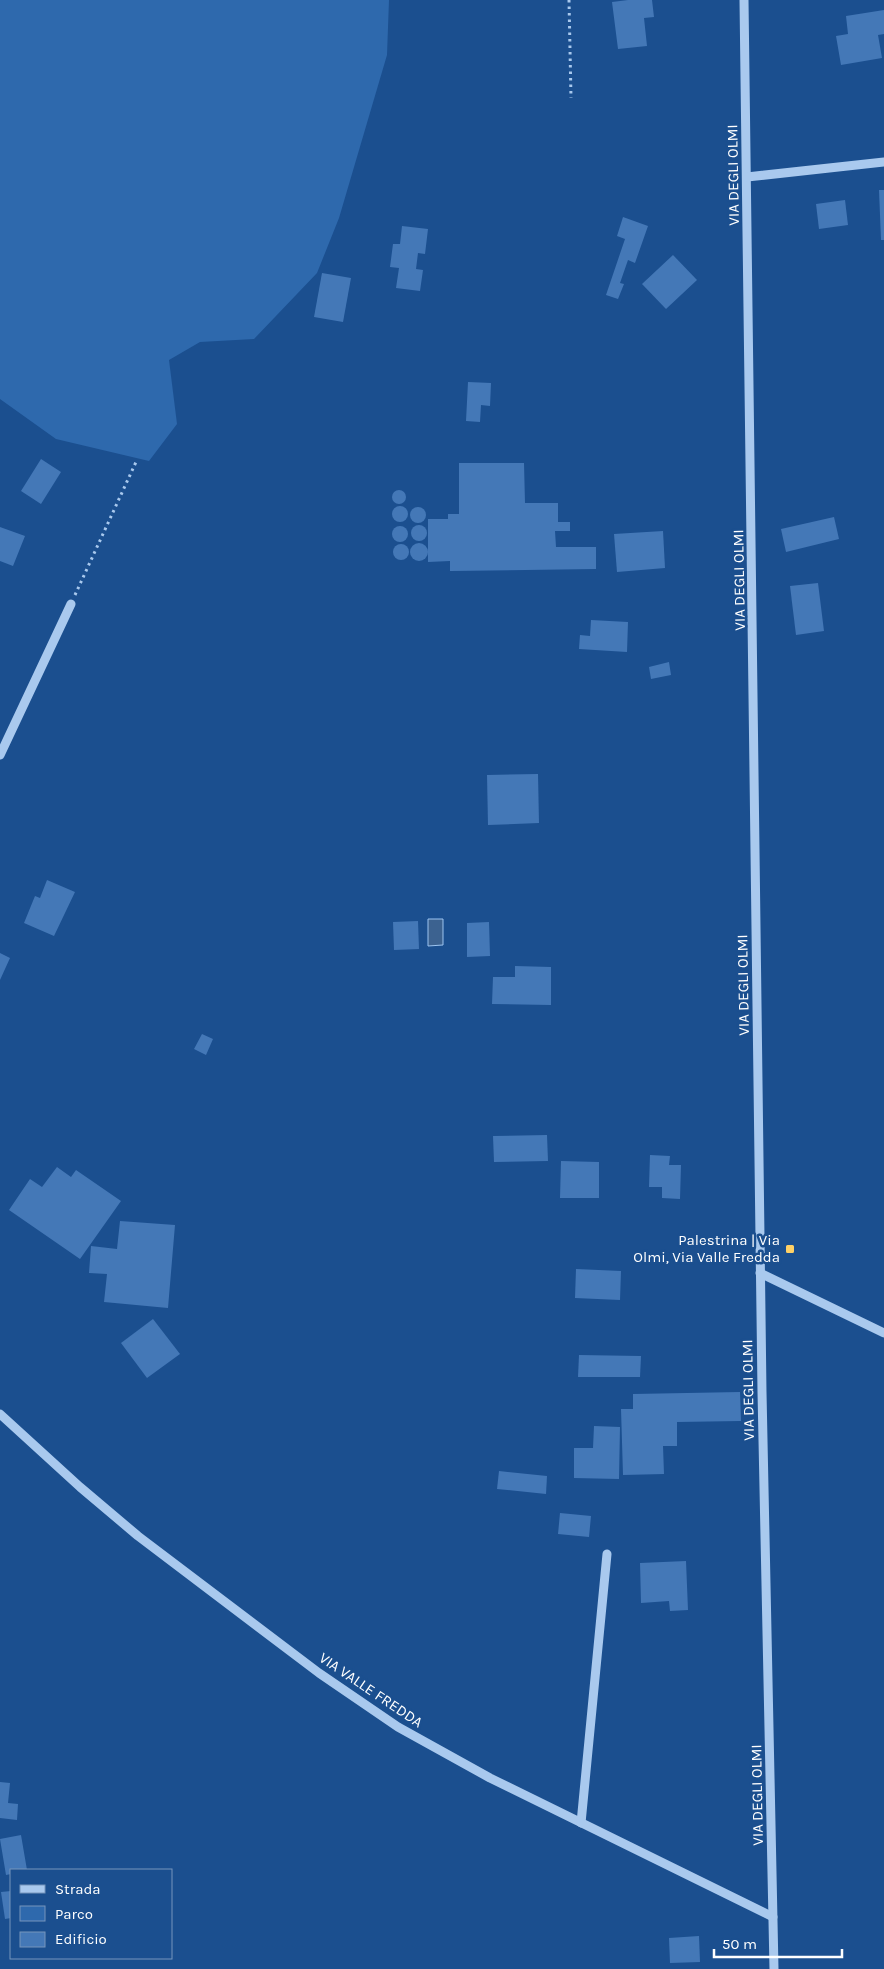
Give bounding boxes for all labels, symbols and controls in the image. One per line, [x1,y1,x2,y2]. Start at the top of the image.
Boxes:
street label: VIA DEGLI OLMI [723,124,743,226]
street label: VIA DEGLI OLMI [729,529,749,631]
street label: VIA DEGLI OLMI [733,934,753,1036]
place label: Palestrina | Via Olmi, Via Valle Fredda [633,1231,780,1266]
marker: Palestrina | Via Olmi, Via Valle Fredda [784,1243,796,1255]
street label: VIA DEGLI OLMI [738,1339,758,1441]
street label: VIA VALLE FREDDA [316,1649,427,1732]
street label: VIA DEGLI OLMI [747,1744,767,1846]
legend [10,1869,172,1959]
text: Strada [55,1880,101,1898]
text: Parco [55,1905,93,1923]
scale bar [714,1926,842,1958]
text: Edificio [55,1930,107,1948]
text: 50 m [722,1935,757,1953]

